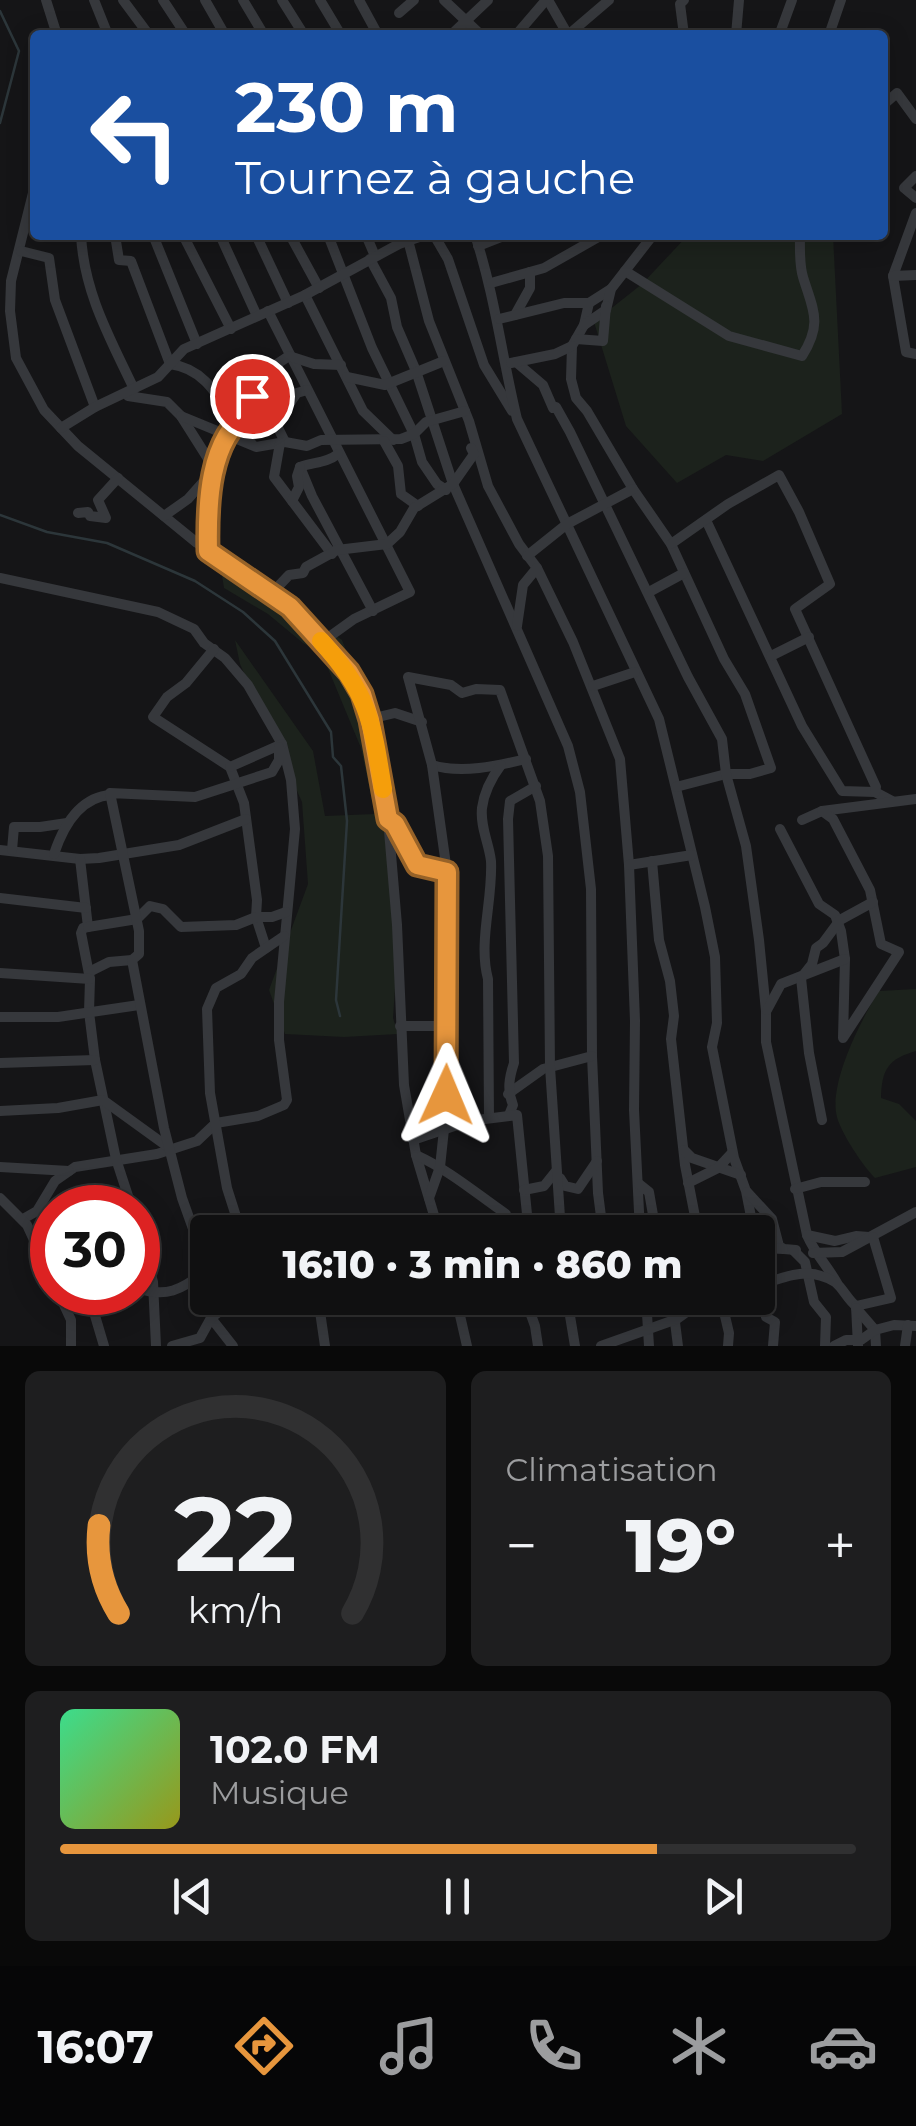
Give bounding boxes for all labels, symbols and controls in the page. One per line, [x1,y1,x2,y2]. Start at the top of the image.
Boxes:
text: 230 m [235,64,459,150]
icon: left [70,70,200,200]
text: Tournez à gauche [235,150,635,205]
pin [210,354,295,439]
icon: arrive [225,369,280,424]
position arrow [394,1043,498,1147]
speed limit sign: 30 [30,1185,160,1315]
text: 16:10 · 3 min · 860 m [283,1241,682,1288]
text: Climatisation [506,1450,718,1489]
text: 22 [174,1470,297,1597]
text: 19° [626,1499,736,1591]
text: − [506,1512,537,1579]
text: + [824,1512,856,1579]
text: km/h [188,1588,283,1632]
text: 102.0 FM [210,1726,380,1773]
text: Musique [210,1773,349,1812]
icon: previous [165,1869,220,1924]
icon: pause [430,1869,485,1924]
icon: next [696,1869,751,1924]
icon: directions [229,2011,299,2081]
icon: music [374,2011,444,2081]
icon: phone [519,2011,589,2081]
icon: climate [664,2011,734,2081]
icon: car [808,2011,878,2081]
text: 16:07 [37,2019,154,2074]

